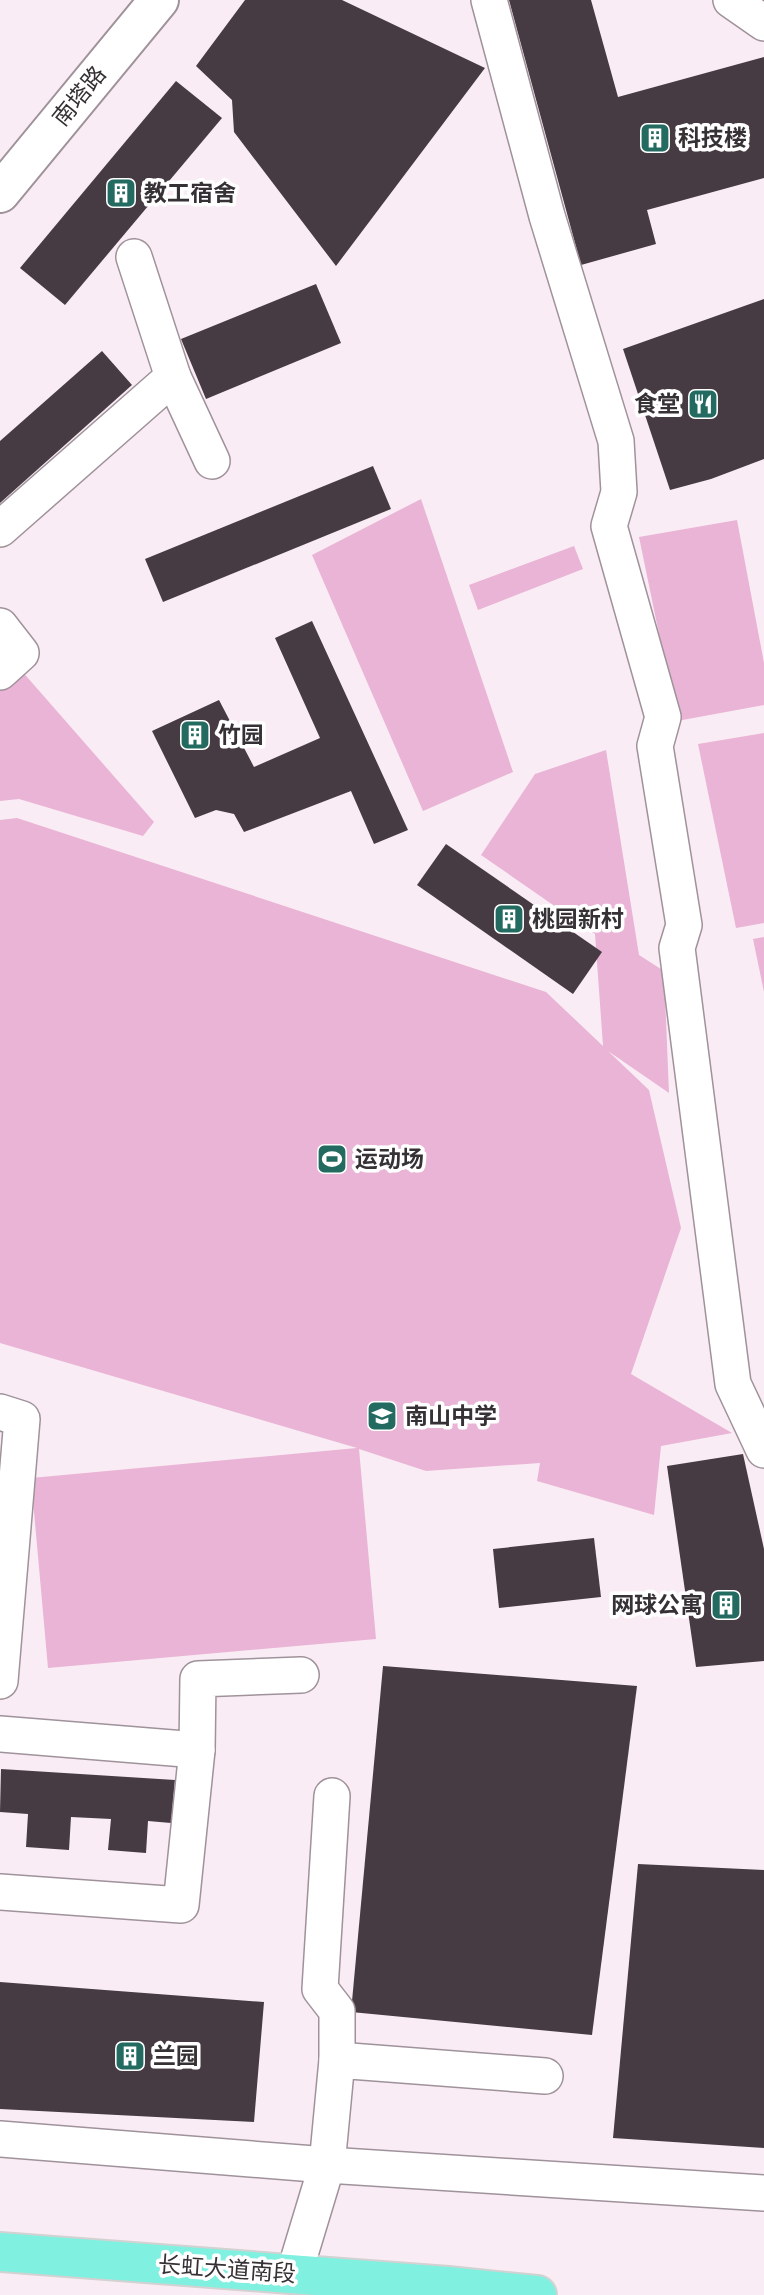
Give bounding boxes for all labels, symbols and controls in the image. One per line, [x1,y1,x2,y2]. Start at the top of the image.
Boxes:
street label: 南塔路 [46,60,112,132]
building icon: 科技楼 [638,121,672,155]
place label: 科技楼 [678,123,747,153]
building icon: 教工宿舍 [104,176,138,210]
place label: 教工宿舍 [144,178,236,208]
restaurant icon: 食堂 [686,387,720,421]
place label: 食堂 [634,389,680,419]
building icon: 竹园 [178,718,212,752]
place label: 竹园 [218,720,264,750]
building icon: 桃园新村 [492,902,526,936]
place label: 桃园新村 [532,904,624,934]
sports icon: 运动场 [315,1142,349,1176]
place label: 运动场 [355,1144,424,1174]
school or university icon: 南山中学 [365,1399,399,1433]
place label: 南山中学 [405,1401,497,1431]
building icon: 网球公寓 [709,1588,743,1622]
place label: 网球公寓 [611,1590,703,1620]
building icon: 兰园 [113,2039,147,2073]
place label: 兰园 [153,2041,199,2071]
street label: 长虹大道南段 [157,2249,297,2289]

